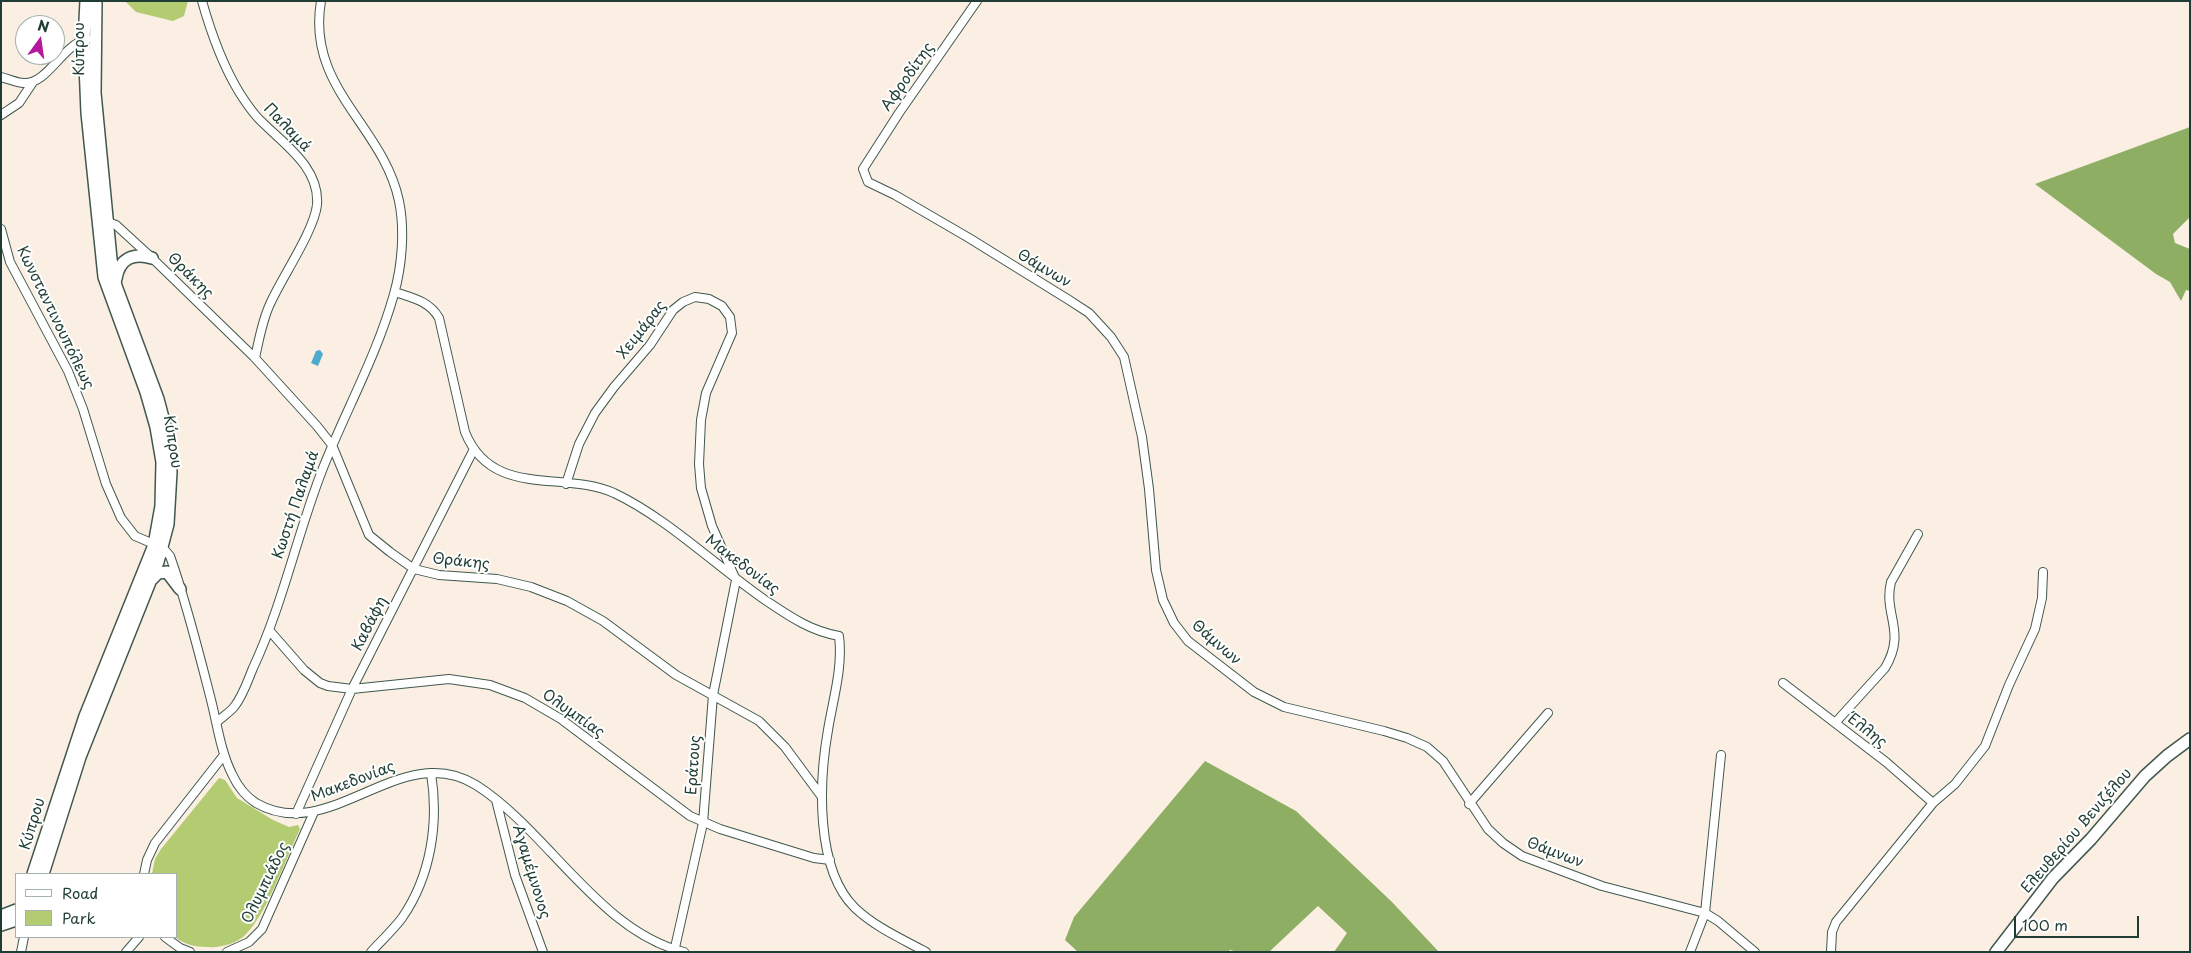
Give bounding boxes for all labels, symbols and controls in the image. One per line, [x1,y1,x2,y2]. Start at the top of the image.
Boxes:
text: N [36,14,51,37]
north arrow [15,15,65,65]
street label: Κύπρου [71,22,89,76]
street label: Αφροδίτης [878,39,938,115]
street label: Παλαμά [260,100,314,156]
street label: Κωνσταντινουπόλεως [13,244,97,392]
street label: Θάμνων [1014,246,1074,292]
street label: Θράκης [163,249,217,303]
street label: Χειμάρας [614,297,670,363]
street label: Κύπρου [159,414,185,470]
street label: Κωστή Παλαμά [269,448,323,562]
street label: Μακεδονίας [701,531,783,599]
street label: Θράκης [431,550,491,574]
street label: Καβάφη [349,594,391,654]
street label: Θάμνων [1188,617,1244,669]
street label: Ολυμπίας [538,686,608,742]
street label: Έλλης [1844,710,1890,752]
street label: Εράτους [683,735,705,795]
street label: Μακεδονίας [308,758,398,806]
street label: Ελευθερίου Βενιζέλου [2018,765,2136,897]
street label: Κύπρου [17,796,49,852]
street label: Αγαμέμνονος [508,823,554,921]
street label: Θάμνων [1524,834,1586,872]
street label: Ολυμπιάδος [239,839,293,927]
legend [15,873,178,938]
text: Road [62,881,98,904]
text: Park [62,906,96,929]
scale bar [2016,906,2141,938]
text: 100 m [2022,913,2068,936]

